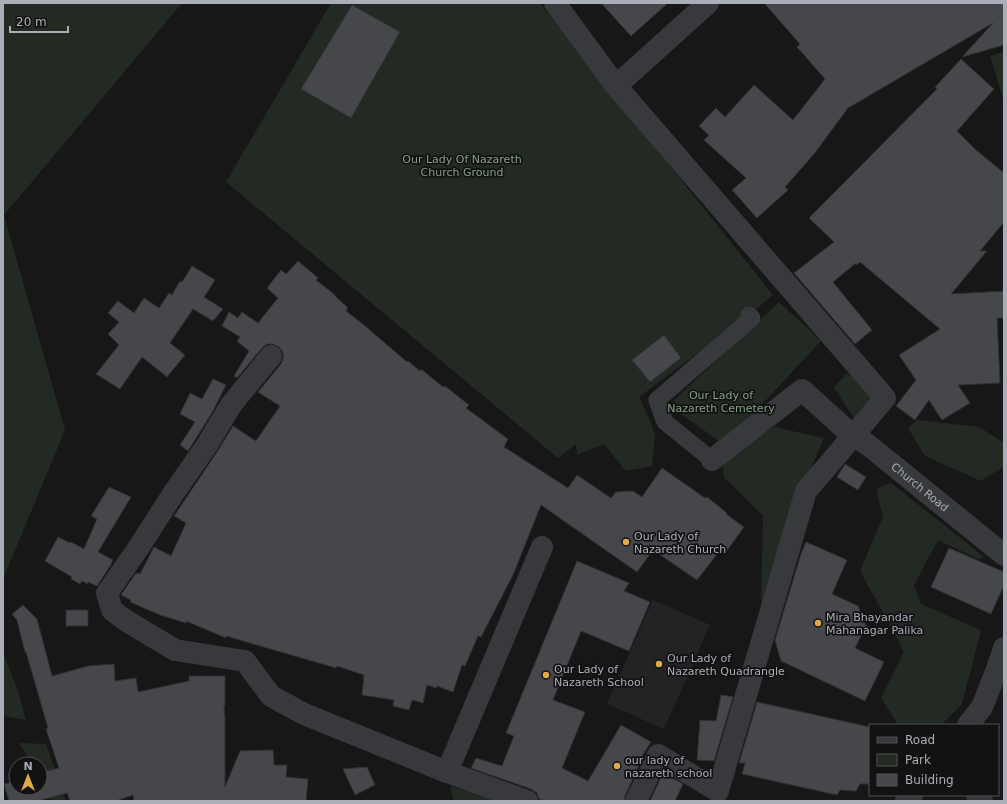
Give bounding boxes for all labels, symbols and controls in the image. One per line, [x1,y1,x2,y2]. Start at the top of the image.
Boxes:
scale bar [10,8,68,34]
text: 20 m [16,15,47,29]
park label: Our Lady Of Nazareth Church Ground [402,153,522,179]
park label: Our Lady of Nazareth Cemetery [667,389,775,415]
street label: Church Road [889,460,951,514]
place label: Our Lady of Nazareth Church [634,530,726,556]
marker: Our Lady of Nazareth Church [621,537,631,547]
place label: Mira Bhayandar Mahanagar Palika [826,611,923,637]
marker: Mira Bhayandar Mahanagar Palika [813,618,823,628]
place label: Our Lady of Nazareth Quadrangle [667,652,785,678]
marker: Our Lady of Nazareth Quadrangle [654,659,664,669]
place label: Our Lady of Nazareth School [554,663,644,689]
marker: Our Lady of Nazareth School [541,670,551,680]
legend [869,724,999,796]
text: Road [905,733,935,747]
text: Park [905,753,931,767]
place label: our lady of nazareth school [625,754,712,780]
north arrow [8,756,48,796]
text: N [23,760,33,773]
marker: our lady of nazareth school [612,761,622,771]
text: Building [905,773,954,787]

